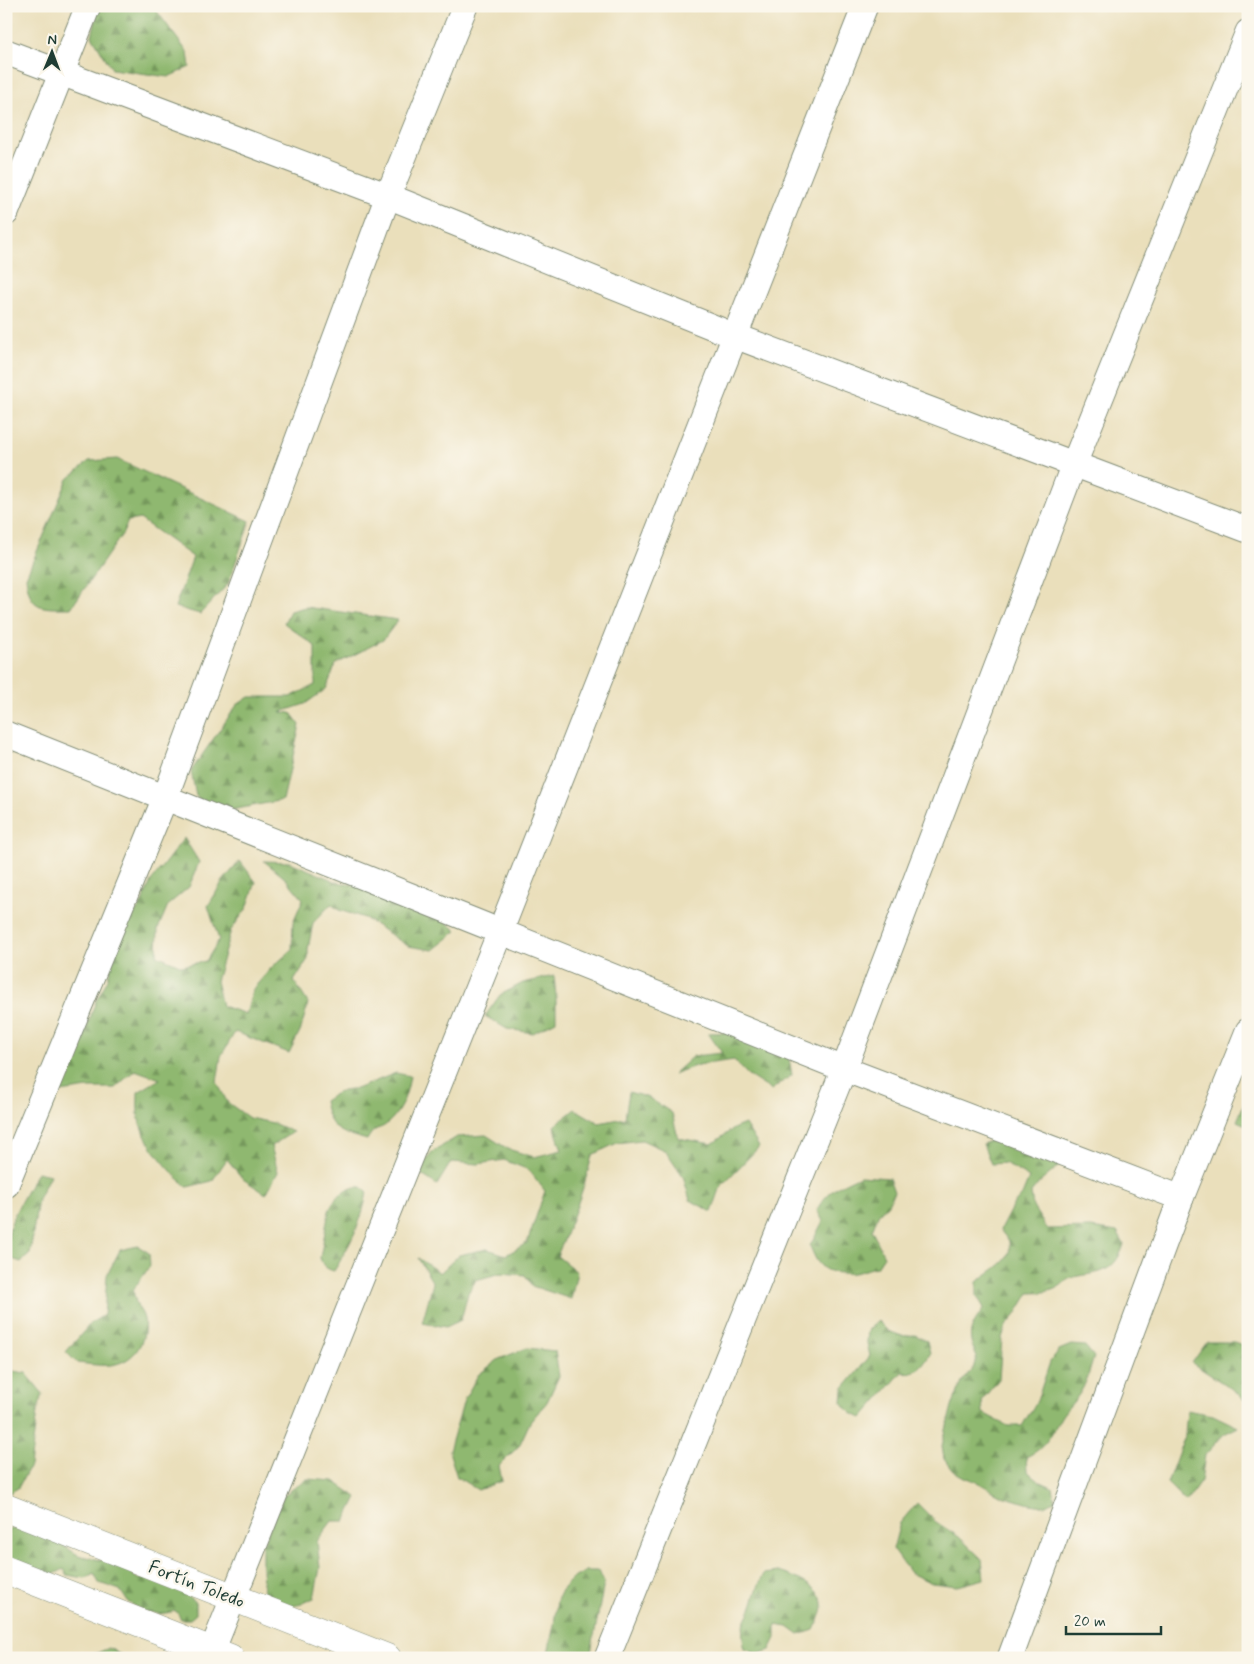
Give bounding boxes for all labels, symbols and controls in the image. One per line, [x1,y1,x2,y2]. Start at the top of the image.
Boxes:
north arrow [28,28,78,78]
text: N [47,31,57,49]
street label: Fortín Toledo [145,1555,248,1614]
scale bar [1066,1604,1162,1636]
text: 20 m [1074,1612,1106,1632]

